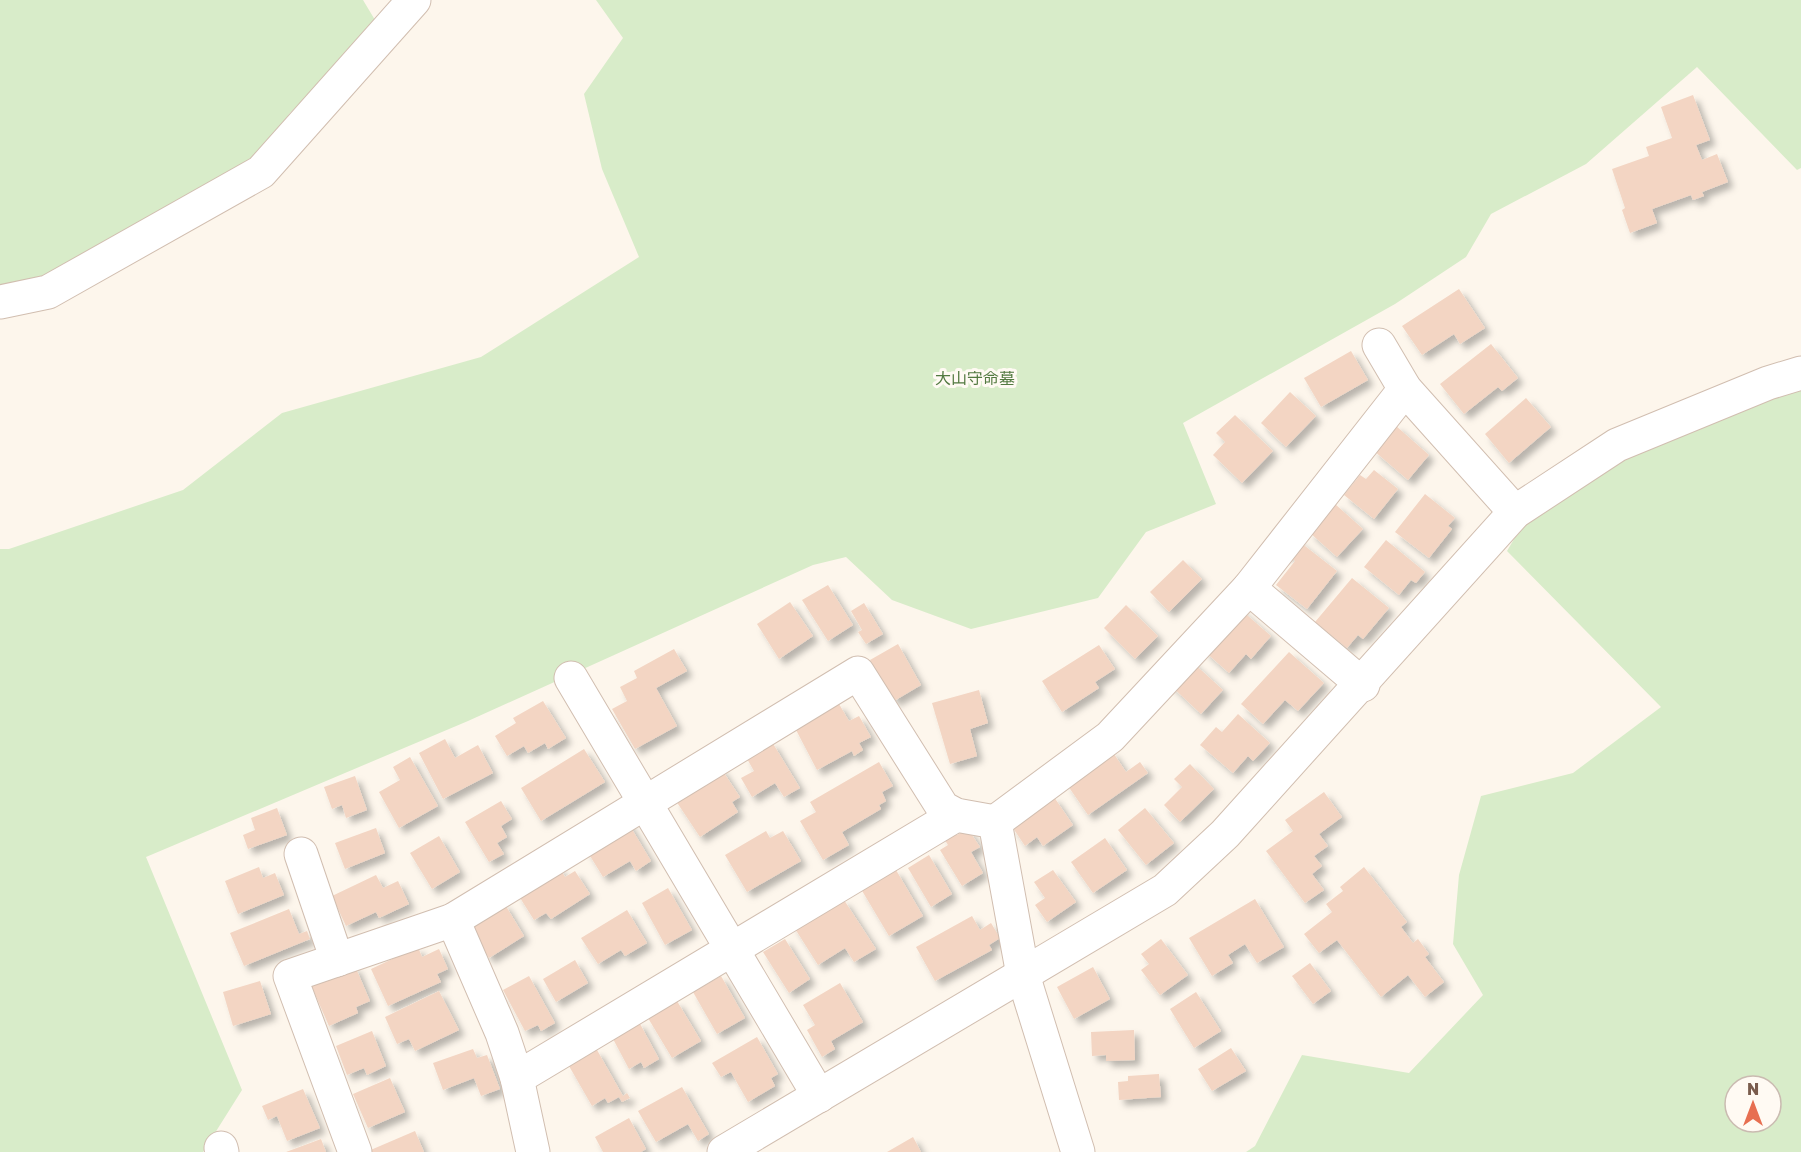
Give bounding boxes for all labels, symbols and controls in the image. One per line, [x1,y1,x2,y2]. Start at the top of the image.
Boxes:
park label: 大山守命墓 [935,368,1015,388]
north arrow [1723,1074,1783,1134]
text: N [1747,1079,1759,1099]

